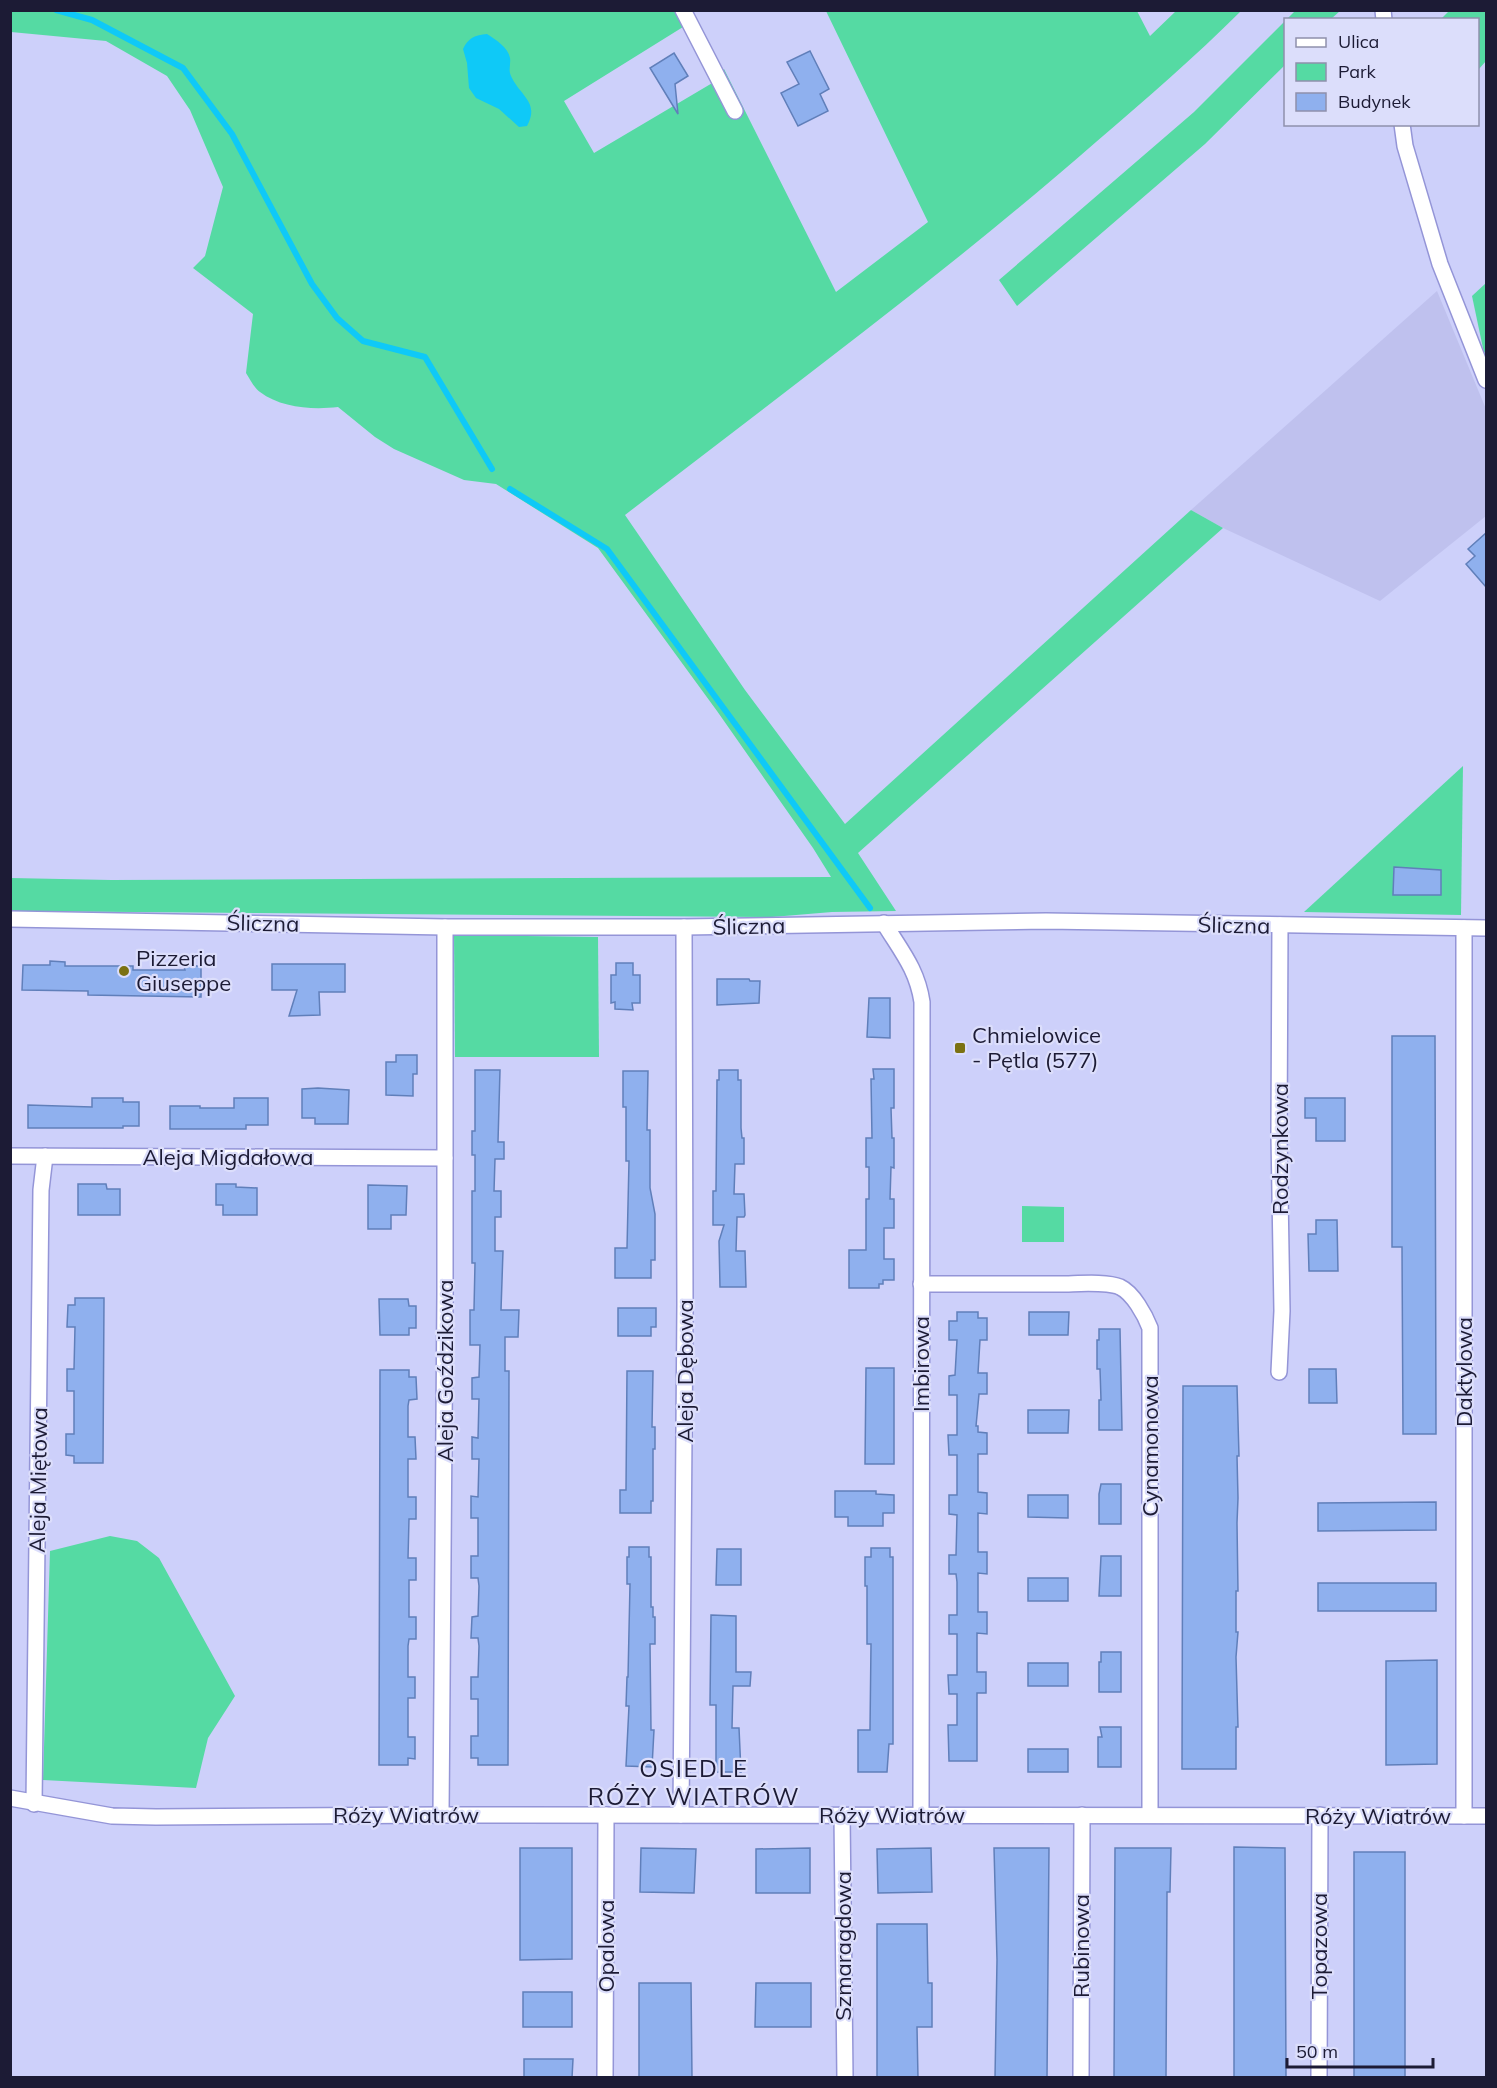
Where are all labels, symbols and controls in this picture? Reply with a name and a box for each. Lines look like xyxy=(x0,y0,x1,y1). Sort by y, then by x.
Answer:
legend xyxy=(1284,18,1479,126)
text: Ulica xyxy=(1338,30,1379,53)
text: Park xyxy=(1338,60,1377,83)
text: Budynek xyxy=(1338,90,1411,113)
street label: Śliczna xyxy=(226,908,300,938)
street label: Śliczna xyxy=(1197,910,1271,940)
street label: Śliczna xyxy=(712,911,786,941)
place label: Pizzeria Giuseppe xyxy=(136,944,231,997)
marker: Pizzeria Giuseppe xyxy=(117,964,131,978)
place label: Chmielowice - Pętla (577) xyxy=(972,1021,1101,1074)
marker: Chmielowice - Pętla (577) xyxy=(953,1041,967,1055)
street label: Rodzynkowa xyxy=(1266,1083,1294,1215)
street label: Aleja Migdałowa xyxy=(142,1143,314,1171)
street label: Aleja Goździkowa xyxy=(431,1280,459,1462)
street label: Aleja Dębowa xyxy=(671,1299,699,1443)
street label: Imbirowa xyxy=(907,1316,935,1412)
street label: Daktylowa xyxy=(1450,1317,1478,1427)
street label: Cynamonowa xyxy=(1136,1375,1164,1517)
street label: Aleja Miętowa xyxy=(23,1407,53,1553)
district label: OSIEDLE RÓŻY WIATRÓW xyxy=(588,1753,800,1811)
street label: Róży Wiatrów xyxy=(333,1801,479,1829)
street label: Róży Wiatrów xyxy=(819,1801,965,1829)
street label: Róży Wiatrów xyxy=(1305,1802,1451,1830)
street label: Szmaragdowa xyxy=(829,1871,857,2021)
street label: Topazowa xyxy=(1305,1893,1333,1999)
street label: Rubinowa xyxy=(1067,1894,1095,1998)
street label: Opalowa xyxy=(592,1899,620,1993)
scale bar xyxy=(1287,2031,1432,2069)
text: 50 m xyxy=(1296,2040,1338,2063)

